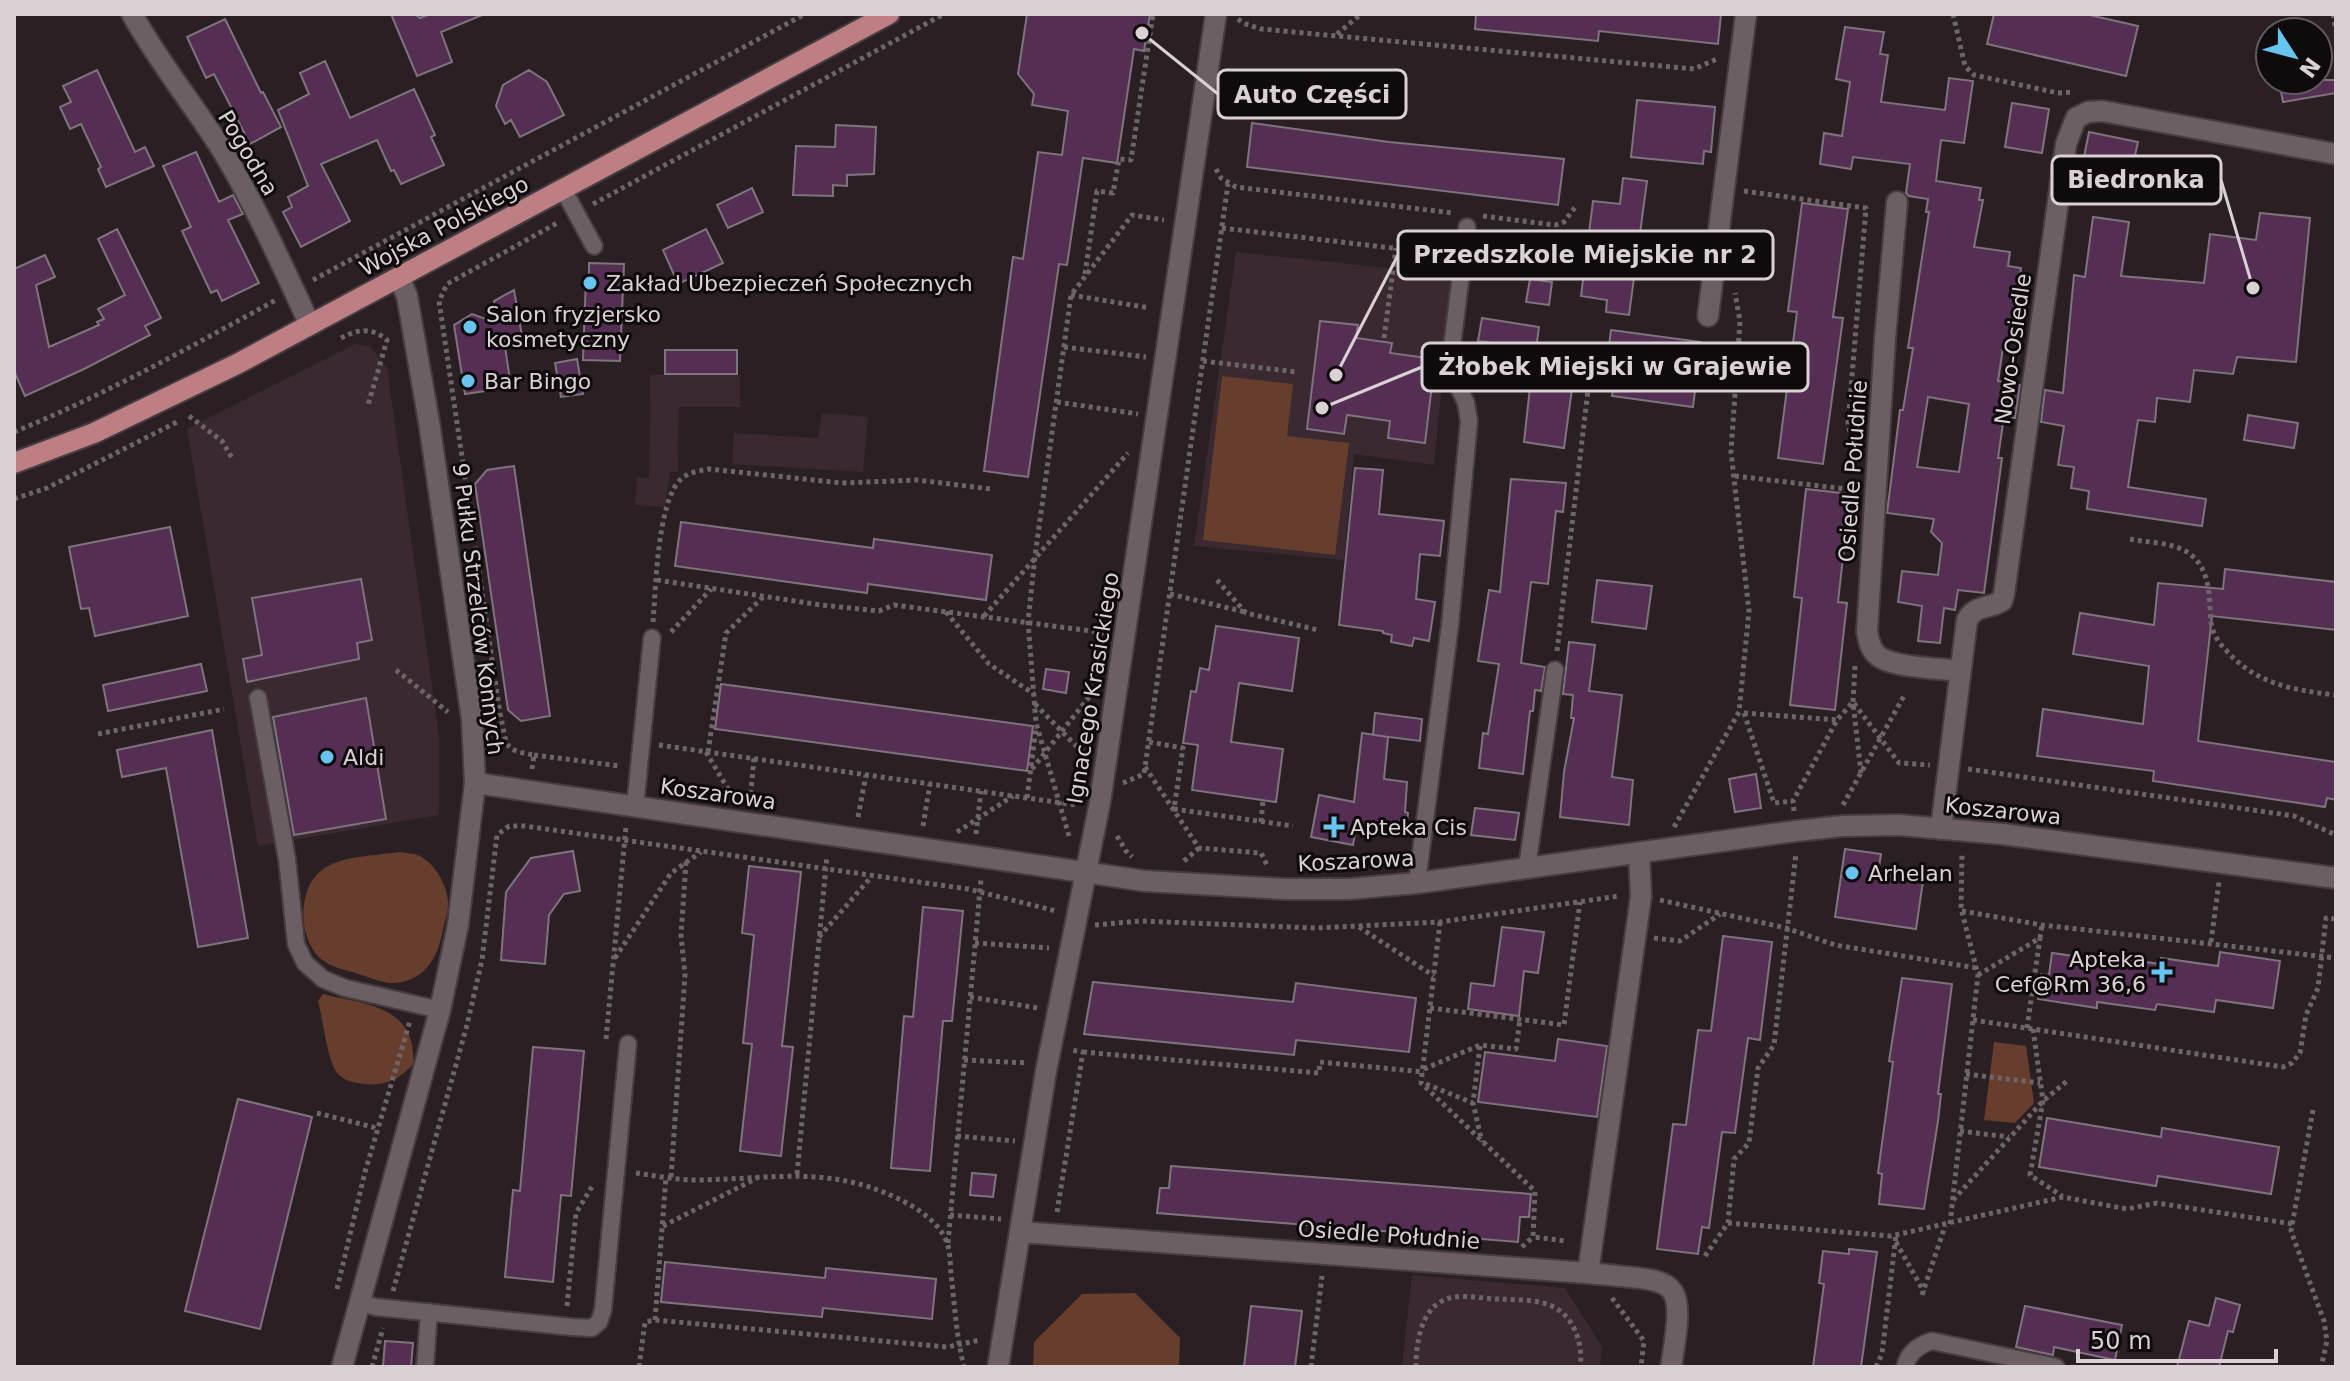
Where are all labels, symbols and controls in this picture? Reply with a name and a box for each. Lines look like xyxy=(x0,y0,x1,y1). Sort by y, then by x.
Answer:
north arrow xyxy=(2254,16,2334,96)
text: N xyxy=(2294,53,2325,82)
callout: Auto Części xyxy=(1218,70,1406,118)
text: Auto Części xyxy=(1234,81,1390,109)
street label: Pogodna xyxy=(213,106,283,200)
callout: Biedronka xyxy=(2052,156,2221,204)
text: Biedronka xyxy=(2067,166,2205,194)
street label: Wojska Polskiego xyxy=(355,171,533,281)
callout: Przedszkole Miejskie nr 2 xyxy=(1398,231,1773,279)
text: Przedszkole Miejskie nr 2 xyxy=(1413,241,1757,269)
place label: Zakład Ubezpieczeń Społecznych xyxy=(606,271,973,296)
street label: Nowo-Osiedle xyxy=(1990,272,2036,426)
marker: Zakład Ubezpieczeń Społecznych xyxy=(581,274,599,292)
place label: Salon fryzjersko kosmetyczny xyxy=(486,302,661,352)
marker: Salon fryzjersko kosmetyczny xyxy=(461,318,479,336)
callout: Żłobek Miejski w Grajewie xyxy=(1422,343,1808,391)
text: Żłobek Miejski w Grajewie xyxy=(1438,352,1792,381)
place label: Bar Bingo xyxy=(484,369,591,394)
marker: Bar Bingo xyxy=(459,372,477,390)
street label: Osiedle Południe xyxy=(1834,379,1872,563)
street label: 9 Pułku Strzelców Konnych xyxy=(448,461,508,757)
street label: Ignacego Krasickiego xyxy=(1062,570,1124,806)
place label: Aldi xyxy=(343,745,384,770)
marker: Aldi xyxy=(318,748,336,766)
street label: Koszarowa xyxy=(658,773,778,815)
street label: Koszarowa xyxy=(1944,792,2062,830)
place label: Apteka Cis xyxy=(1350,815,1467,840)
marker: Apteka Cis xyxy=(1325,818,1343,836)
street label: Koszarowa xyxy=(1297,845,1415,877)
place label: Arhelan xyxy=(1868,861,1953,886)
marker: Arhelan xyxy=(1843,864,1861,882)
place label: Apteka Cef@Rm 36,6 xyxy=(1995,947,2146,997)
marker: Apteka Cef@Rm 36,6 xyxy=(2153,963,2171,981)
street label: Osiedle Południe xyxy=(1297,1216,1481,1254)
scale bar xyxy=(2078,1313,2276,1363)
text: 50 m xyxy=(2090,1327,2152,1355)

